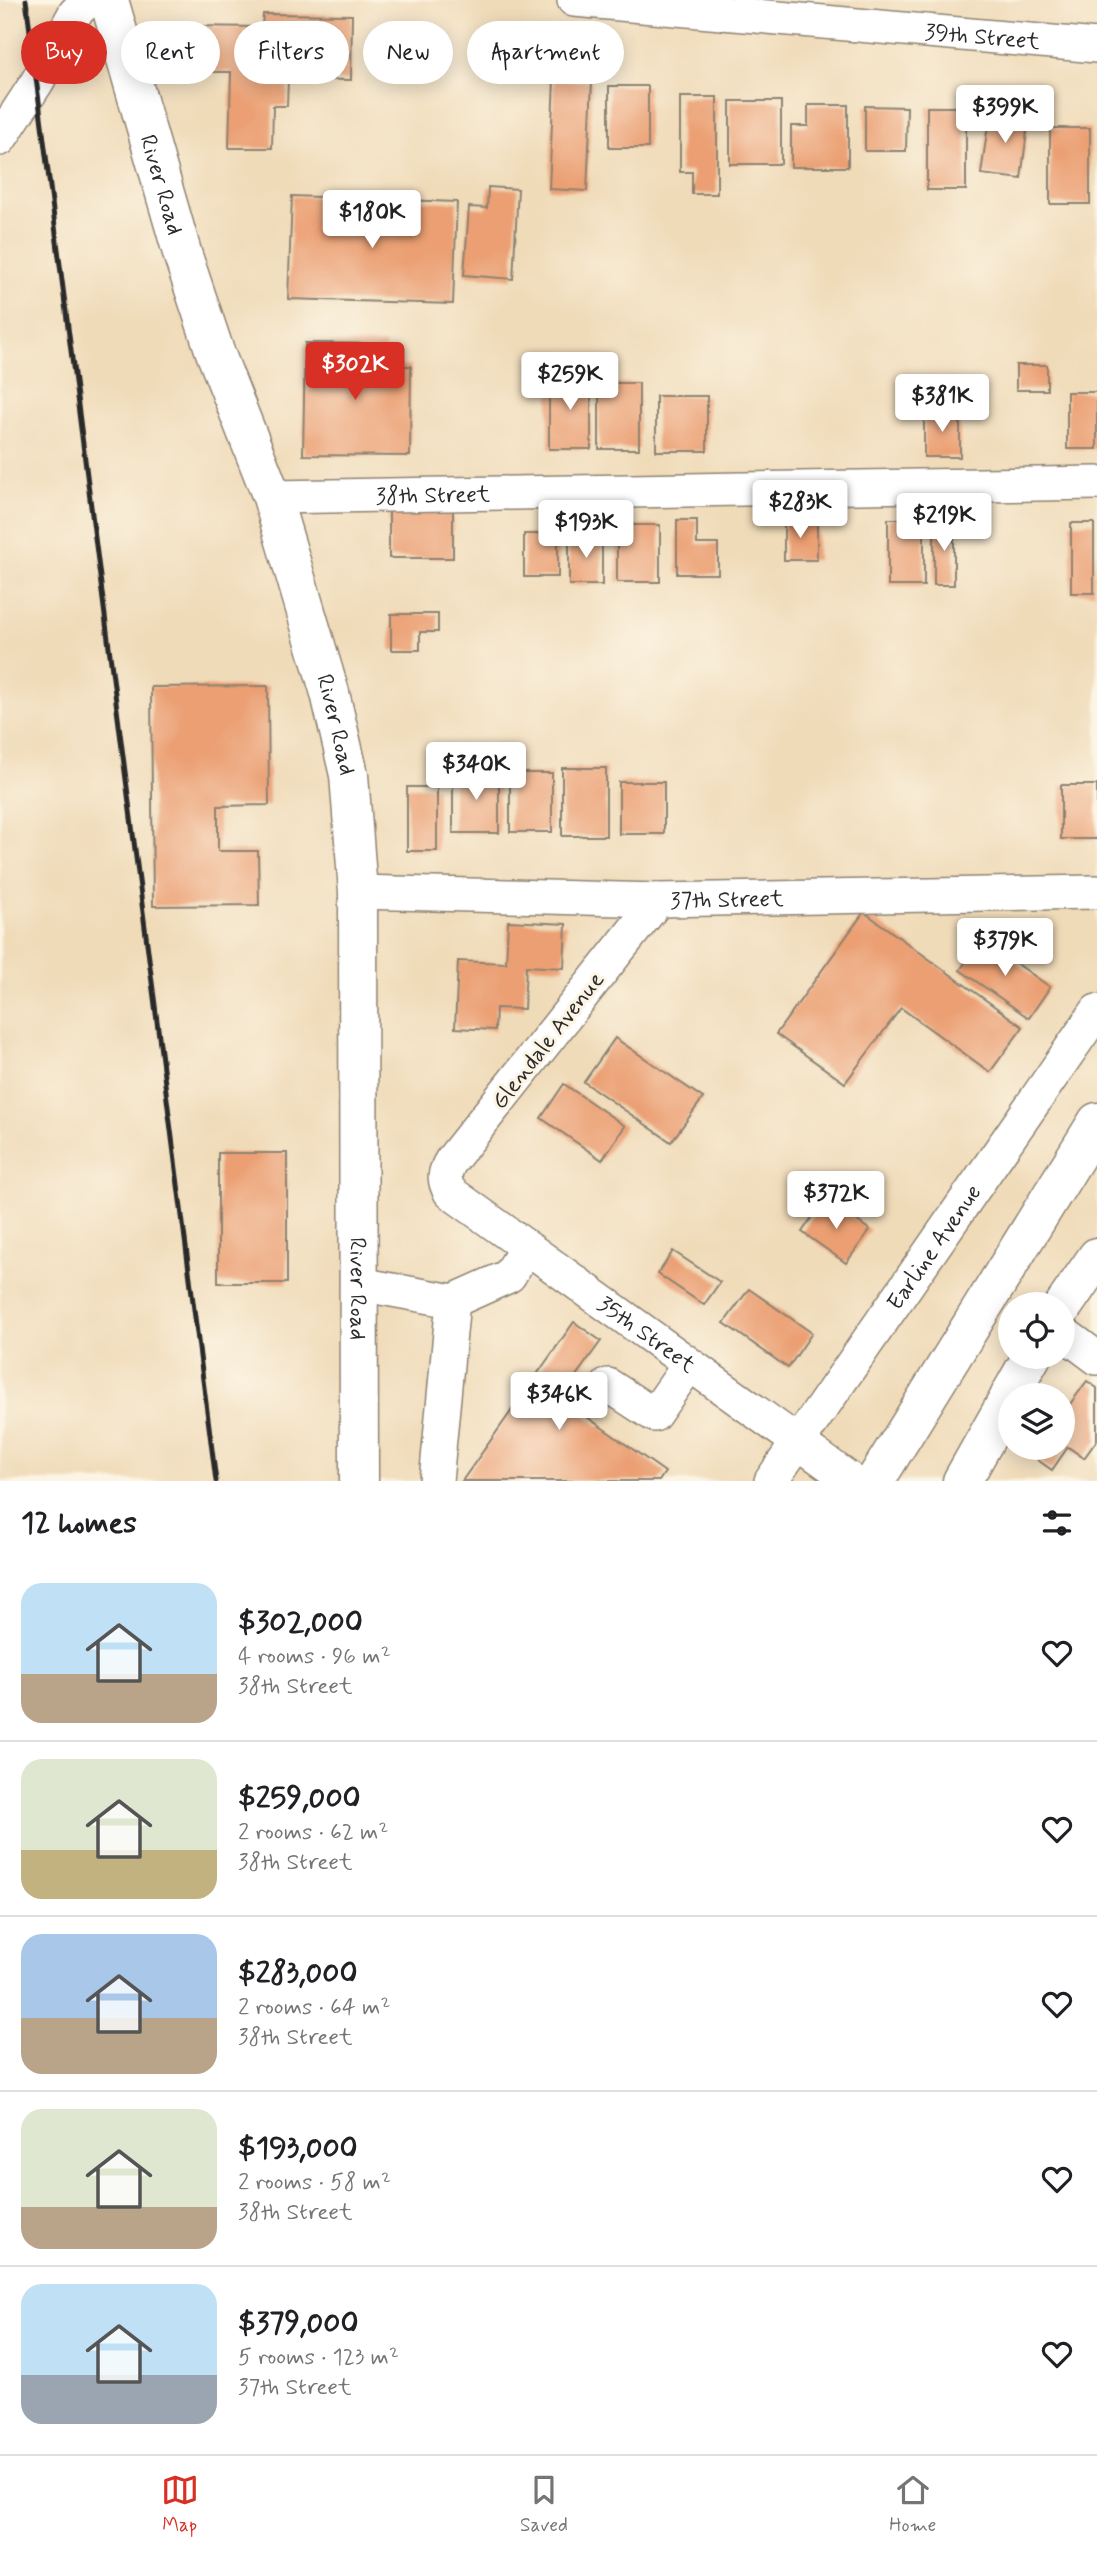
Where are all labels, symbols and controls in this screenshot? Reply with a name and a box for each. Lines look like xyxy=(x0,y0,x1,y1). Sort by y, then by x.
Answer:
street label: 39th Street xyxy=(923,18,1042,58)
chip: Buy xyxy=(21,21,107,84)
chip: Rent xyxy=(121,21,220,84)
chip: Filters xyxy=(234,21,349,84)
chip: New xyxy=(363,21,453,84)
chip: Apartment xyxy=(467,21,624,84)
pin: $399K xyxy=(956,86,1054,145)
text: $399K xyxy=(972,93,1038,123)
street label: River Road xyxy=(132,131,189,239)
pin: $180K xyxy=(323,190,421,250)
text: $180K xyxy=(339,198,405,228)
pin: $302K xyxy=(306,342,404,402)
text: $302K xyxy=(321,350,389,380)
pin: $259K xyxy=(521,352,619,412)
text: $259K xyxy=(537,360,603,390)
pin: $381K xyxy=(893,374,991,434)
text: $381K xyxy=(911,382,973,412)
street label: 38th Street xyxy=(376,480,491,512)
pin: $283K xyxy=(751,480,849,540)
text: $283K xyxy=(768,488,832,518)
pin: $219K xyxy=(895,494,993,553)
pin: $193K xyxy=(537,500,635,560)
text: $219K xyxy=(912,501,976,531)
text: $193K xyxy=(554,508,618,538)
street label: River Road xyxy=(308,671,362,778)
pin: $340K xyxy=(427,742,525,802)
text: $340K xyxy=(442,750,510,780)
street label: 37th Street xyxy=(670,885,784,917)
pin: $379K xyxy=(956,918,1054,978)
text: $379K xyxy=(973,926,1037,956)
street label: Glendale Avenue xyxy=(485,966,612,1116)
pin: $372K xyxy=(787,1172,885,1231)
text: $372K xyxy=(803,1179,869,1209)
street label: Earline Avenue xyxy=(881,1179,989,1317)
street label: River Road xyxy=(342,1237,372,1340)
street label: 35th Street xyxy=(591,1290,701,1381)
map controls xyxy=(998,1292,1075,1460)
button: locate xyxy=(998,1292,1075,1369)
pin: $346K xyxy=(510,1372,608,1432)
text: $346K xyxy=(527,1380,591,1410)
button: layers xyxy=(998,1383,1075,1460)
text: 12 homes xyxy=(21,1504,137,1543)
icon: filters xyxy=(1038,1504,1076,1542)
text: $302,000 xyxy=(238,1603,363,1642)
icon: home xyxy=(77,1611,161,1695)
icon: heart xyxy=(1038,1634,1076,1672)
text: 4 rooms · 96 m² xyxy=(238,1642,391,1672)
text: 38th Street xyxy=(238,1672,352,1702)
text: $259,000 xyxy=(238,1779,361,1818)
icon: home xyxy=(77,1787,161,1871)
icon: heart xyxy=(1038,1810,1076,1848)
text: 2 rooms · 62 m² xyxy=(238,1818,389,1848)
text: 38th Street xyxy=(238,1848,352,1878)
text: $283,000 xyxy=(238,1954,358,1993)
icon: home xyxy=(77,1962,161,2046)
icon: heart xyxy=(1038,1985,1076,2023)
text: 2 rooms · 64 m² xyxy=(238,1993,390,2023)
text: 38th Street xyxy=(238,2023,352,2053)
text: $193,000 xyxy=(238,2129,358,2168)
icon: home xyxy=(77,2137,161,2221)
icon: heart xyxy=(1038,2160,1076,2198)
text: 2 rooms · 58 m² xyxy=(238,2168,391,2198)
text: 38th Street xyxy=(238,2198,352,2228)
text: $379,000 xyxy=(238,2304,359,2343)
icon: home xyxy=(77,2312,161,2396)
icon: heart xyxy=(1038,2335,1076,2373)
text: 5 rooms · 123 m² xyxy=(238,2343,399,2373)
text: 37th Street xyxy=(238,2373,351,2403)
tab: Map xyxy=(161,2471,199,2538)
tab: Saved xyxy=(520,2471,568,2538)
tab: Home xyxy=(889,2471,936,2538)

